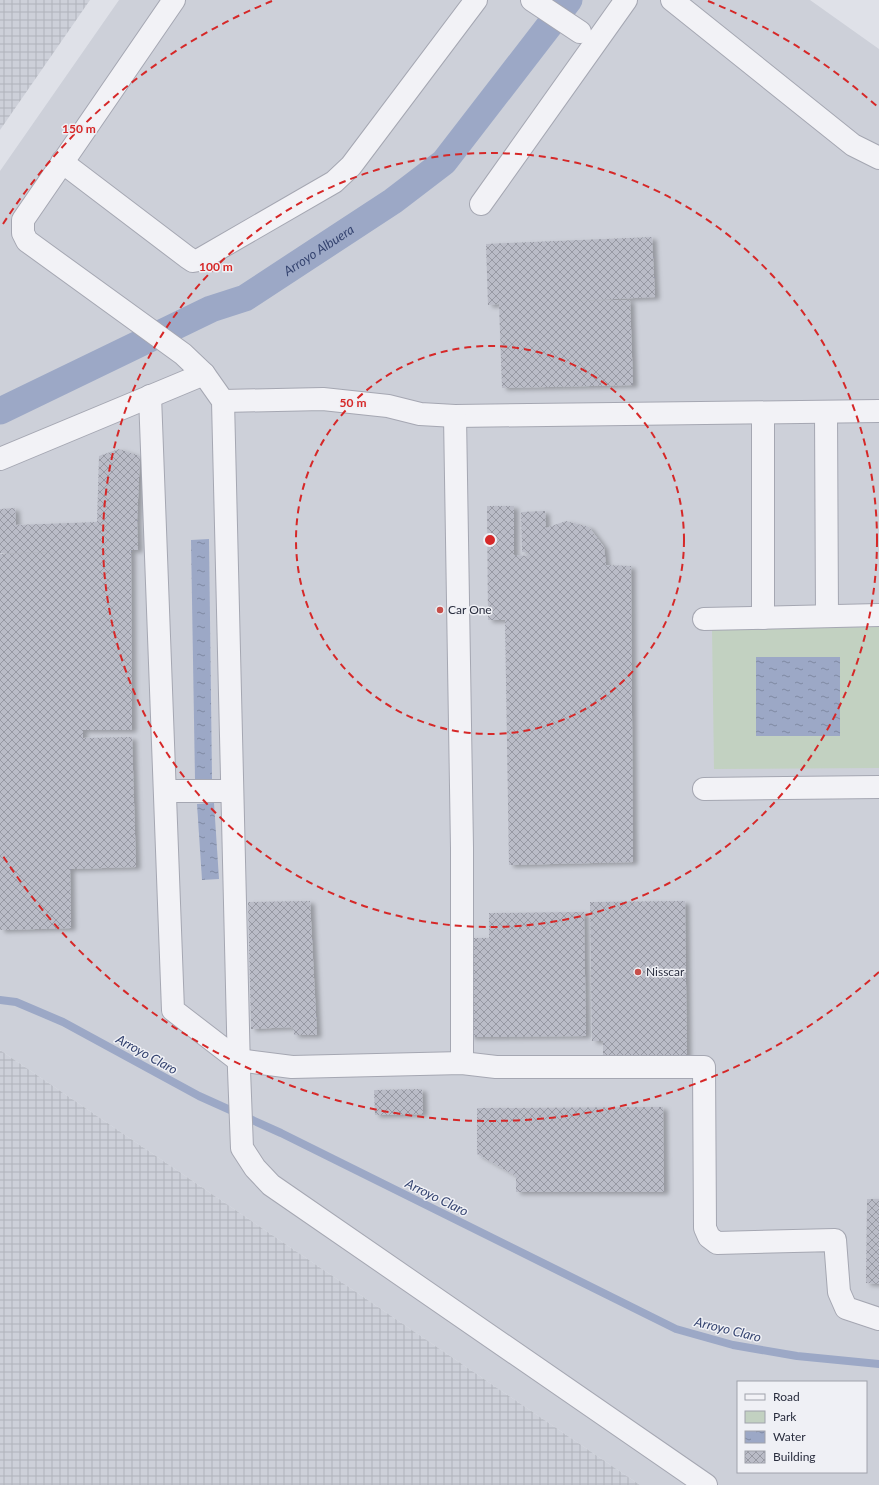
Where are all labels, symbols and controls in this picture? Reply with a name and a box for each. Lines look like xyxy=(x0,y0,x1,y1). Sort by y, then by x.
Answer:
text: 150 m xyxy=(62,121,96,136)
water label: Arroyo Albuera xyxy=(279,221,357,279)
text: 100 m xyxy=(199,259,233,274)
text: 50 m xyxy=(340,395,366,410)
centre of rings xyxy=(483,533,497,547)
place label: Car One xyxy=(448,602,492,617)
marker: Car One xyxy=(435,605,445,615)
place label: Nisscar xyxy=(646,964,685,979)
marker: Nisscar xyxy=(633,967,643,977)
water label: Arroyo Claro xyxy=(113,1030,181,1078)
water label: Arroyo Claro xyxy=(402,1174,471,1219)
water label: Arroyo Claro xyxy=(692,1313,763,1345)
legend xyxy=(737,1381,867,1473)
text: Road xyxy=(773,1389,800,1404)
text: Park xyxy=(773,1409,797,1424)
text: Water xyxy=(773,1429,806,1444)
text: Building xyxy=(773,1449,816,1464)

